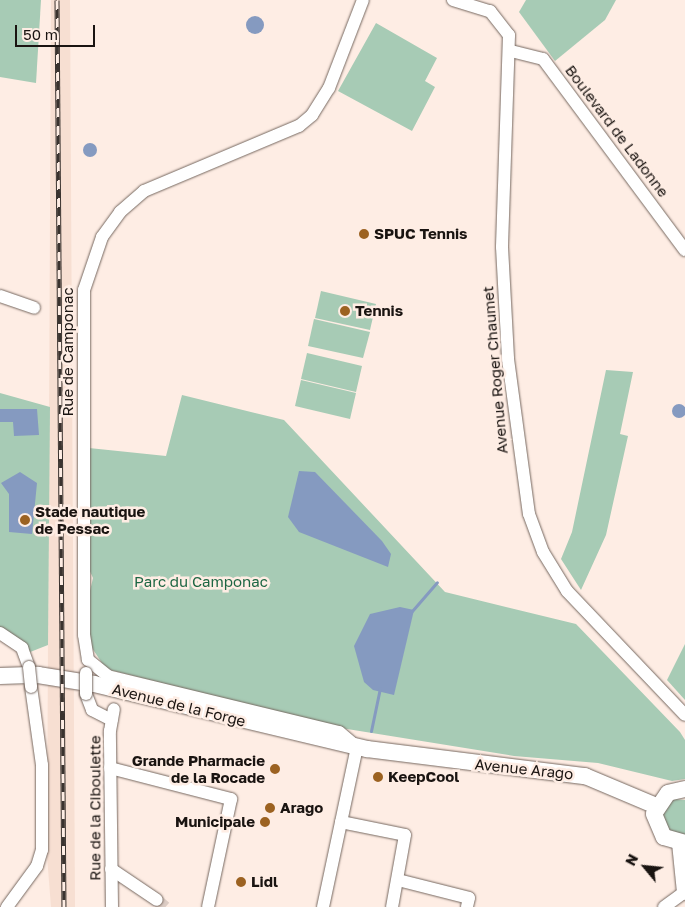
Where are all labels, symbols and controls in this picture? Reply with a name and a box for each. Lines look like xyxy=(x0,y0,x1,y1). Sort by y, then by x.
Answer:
scale bar xyxy=(18,15,98,47)
text: 50 m xyxy=(23,25,58,43)
street label: Boulevard de Ladonne xyxy=(562,61,672,201)
place label: SPUC Tennis xyxy=(374,225,468,243)
marker: SPUC Tennis xyxy=(358,228,370,240)
street label: Avenue Roger Chaumet xyxy=(479,285,511,455)
street label: Rue de Camponac xyxy=(59,287,77,417)
place label: Tennis xyxy=(355,302,403,320)
marker: Tennis xyxy=(339,305,351,317)
place label: Stade nautique de Pessac xyxy=(35,502,145,537)
marker: Stade nautique de Pessac xyxy=(19,514,31,526)
park label: Parc du Camponac xyxy=(134,573,268,591)
street label: Avenue de la Forge xyxy=(110,680,248,730)
street label: Rue de la Ciboulette xyxy=(86,735,104,881)
place label: Grande Pharmacie de la Rocade xyxy=(132,751,265,786)
street label: Avenue Arago xyxy=(474,755,574,783)
marker: Grande Pharmacie de la Rocade xyxy=(269,763,281,775)
place label: KeepCool xyxy=(388,768,459,786)
marker: KeepCool xyxy=(372,771,384,783)
place label: Arago xyxy=(280,799,323,817)
marker: Arago xyxy=(264,802,276,814)
place label: Municipale xyxy=(175,813,255,831)
marker: Municipale xyxy=(259,816,271,828)
north arrow xyxy=(620,842,670,892)
text: N xyxy=(621,851,641,868)
place label: Lidl xyxy=(251,873,278,891)
marker: Lidl xyxy=(235,876,247,888)

